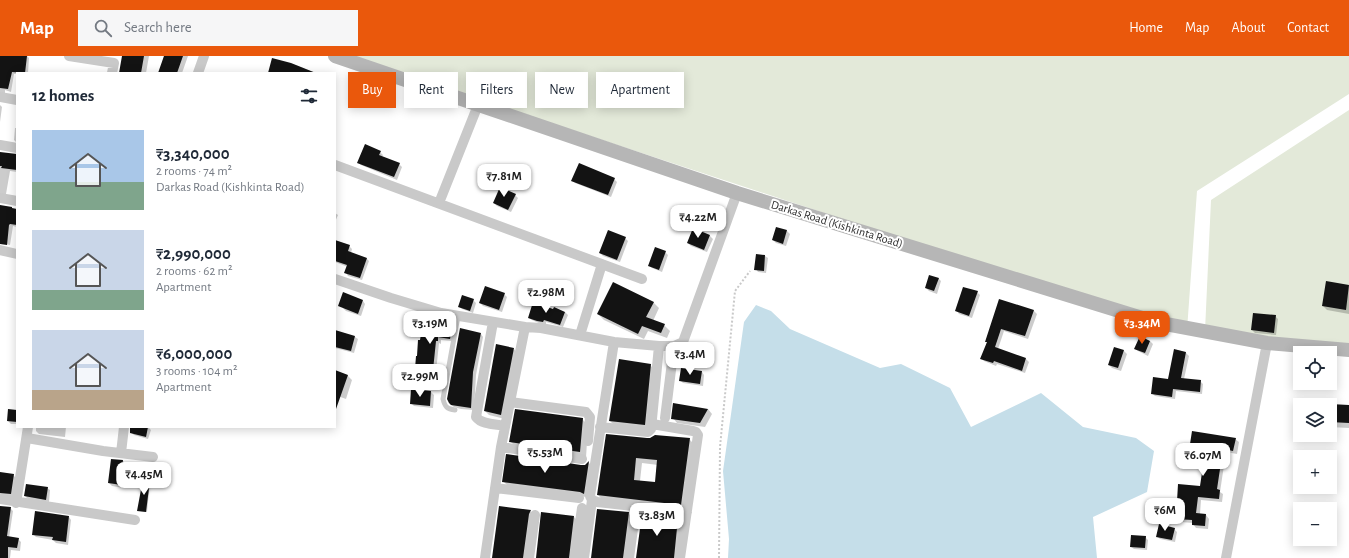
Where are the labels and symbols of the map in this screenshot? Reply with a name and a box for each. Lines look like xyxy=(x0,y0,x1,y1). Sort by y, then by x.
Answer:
pin: ₹7.81M xyxy=(471,164,537,198)
street label: Darkas Road (Kishkinta Road) xyxy=(770,198,904,250)
pin: ₹4.22M xyxy=(665,205,731,239)
pin: ₹2.98M xyxy=(513,280,579,314)
pin: ₹3.19M xyxy=(397,311,463,345)
pin: ₹3.34M xyxy=(1109,311,1175,345)
pin: ₹3.4M xyxy=(662,342,718,376)
pin: ₹2.99M xyxy=(387,364,453,398)
pin: ₹5.53M xyxy=(512,440,578,474)
pin: ₹6.07M xyxy=(1170,443,1236,477)
pin: ₹4.45M xyxy=(111,462,177,496)
pin: ₹6M xyxy=(1146,498,1184,532)
pin: ₹3.83M xyxy=(624,503,690,537)

